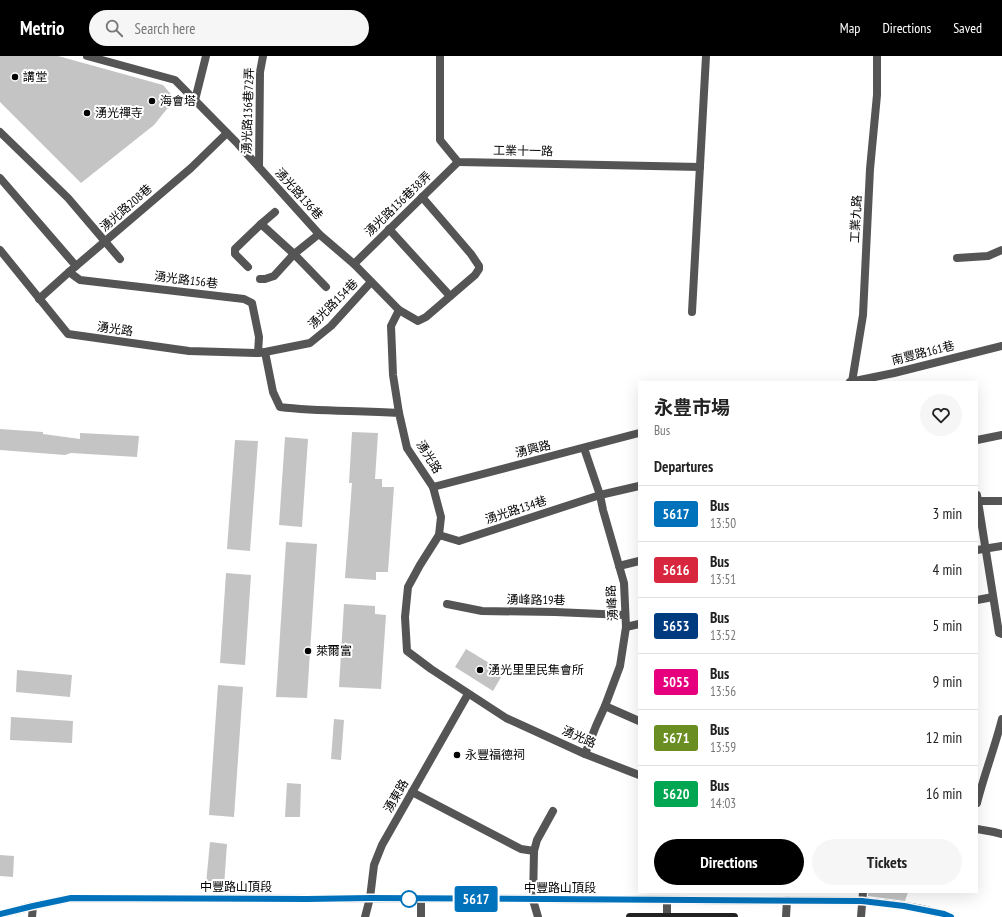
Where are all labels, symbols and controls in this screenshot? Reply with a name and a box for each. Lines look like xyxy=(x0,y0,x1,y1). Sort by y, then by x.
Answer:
search box xyxy=(89,10,369,46)
text: Metrio xyxy=(20,16,65,40)
icon: search xyxy=(103,17,125,39)
text: Search here xyxy=(135,19,196,38)
text: Map xyxy=(840,19,860,37)
text: Directions xyxy=(882,19,931,37)
text: Saved xyxy=(953,19,982,37)
street label: 湧光路136巷72弄 xyxy=(238,67,257,155)
place label: 講堂 xyxy=(23,69,47,84)
marker: 講堂 xyxy=(10,72,20,82)
place label: 海會塔 xyxy=(160,93,196,108)
marker: 海會塔 xyxy=(147,96,157,106)
place label: 湧光禪寺 xyxy=(95,105,143,120)
marker: 湧光禪寺 xyxy=(82,108,92,118)
street label: 工業十一路 xyxy=(493,142,553,159)
street label: 湧光路136巷 xyxy=(272,165,326,223)
street label: 湧光路136巷38弄 xyxy=(361,168,434,239)
street label: 湧光路208巷 xyxy=(97,181,155,234)
street label: 工業九路 xyxy=(847,195,864,243)
street label: 湧光路156巷 xyxy=(153,268,219,291)
street label: 湧光路154巷 xyxy=(305,276,361,332)
street label: 湧光路 xyxy=(96,319,134,338)
street label: 南豐路161巷 xyxy=(890,337,956,368)
button: heart xyxy=(920,394,962,436)
text: 永豊市場 xyxy=(654,395,730,419)
text: Bus xyxy=(654,422,670,439)
street label: 湧光路 xyxy=(414,437,445,476)
street label: 湧興路 xyxy=(514,437,552,460)
text: Departures xyxy=(654,457,713,476)
street label: 湧光路134巷 xyxy=(483,492,549,527)
text: Bus xyxy=(710,496,729,515)
text: 3 min xyxy=(932,504,962,523)
text: 5617 xyxy=(663,505,689,523)
text: 13:50 xyxy=(710,515,736,532)
text: Bus xyxy=(710,552,729,571)
text: 4 min xyxy=(932,560,962,579)
text: 5616 xyxy=(663,561,689,579)
text: 13:51 xyxy=(710,571,736,588)
street label: 湧峰路 xyxy=(603,585,620,622)
street label: 湧峰路19巷 xyxy=(506,591,566,608)
text: Bus xyxy=(710,608,729,627)
text: 5 min xyxy=(932,616,962,635)
text: 5653 xyxy=(663,617,689,635)
text: 13:52 xyxy=(710,627,736,644)
place label: 萊爾富 xyxy=(316,643,352,658)
marker: 萊爾富 xyxy=(303,646,313,656)
place label: 湧光里里民集會所 xyxy=(488,662,584,677)
text: Bus xyxy=(710,664,729,683)
marker: 湧光里里民集會所 xyxy=(475,665,485,675)
text: 9 min xyxy=(932,672,962,691)
text: 5055 xyxy=(663,673,689,691)
text: 13:56 xyxy=(710,683,736,700)
text: Bus xyxy=(710,720,729,739)
street label: 湧光路 xyxy=(560,722,599,751)
text: 12 min xyxy=(926,728,962,747)
text: 5671 xyxy=(663,729,689,747)
text: 13:59 xyxy=(710,739,736,756)
place label: 永豐福德祠 xyxy=(465,747,525,762)
marker: 永豐福德祠 xyxy=(452,750,462,760)
street label: 湧東路 xyxy=(380,776,411,815)
text: Bus xyxy=(710,776,729,795)
text: 16 min xyxy=(926,784,962,803)
text: 5620 xyxy=(663,785,689,803)
text: 14:03 xyxy=(710,795,736,812)
button: Directions xyxy=(654,839,804,885)
button: Tickets xyxy=(812,839,962,885)
street label: 中豐路山頂段 xyxy=(200,879,272,894)
street label: 中豐路山頂段 xyxy=(524,880,596,895)
line badge: 5617 xyxy=(448,886,504,912)
unlabelled marker xyxy=(400,890,418,908)
text: 5617 xyxy=(463,890,489,908)

